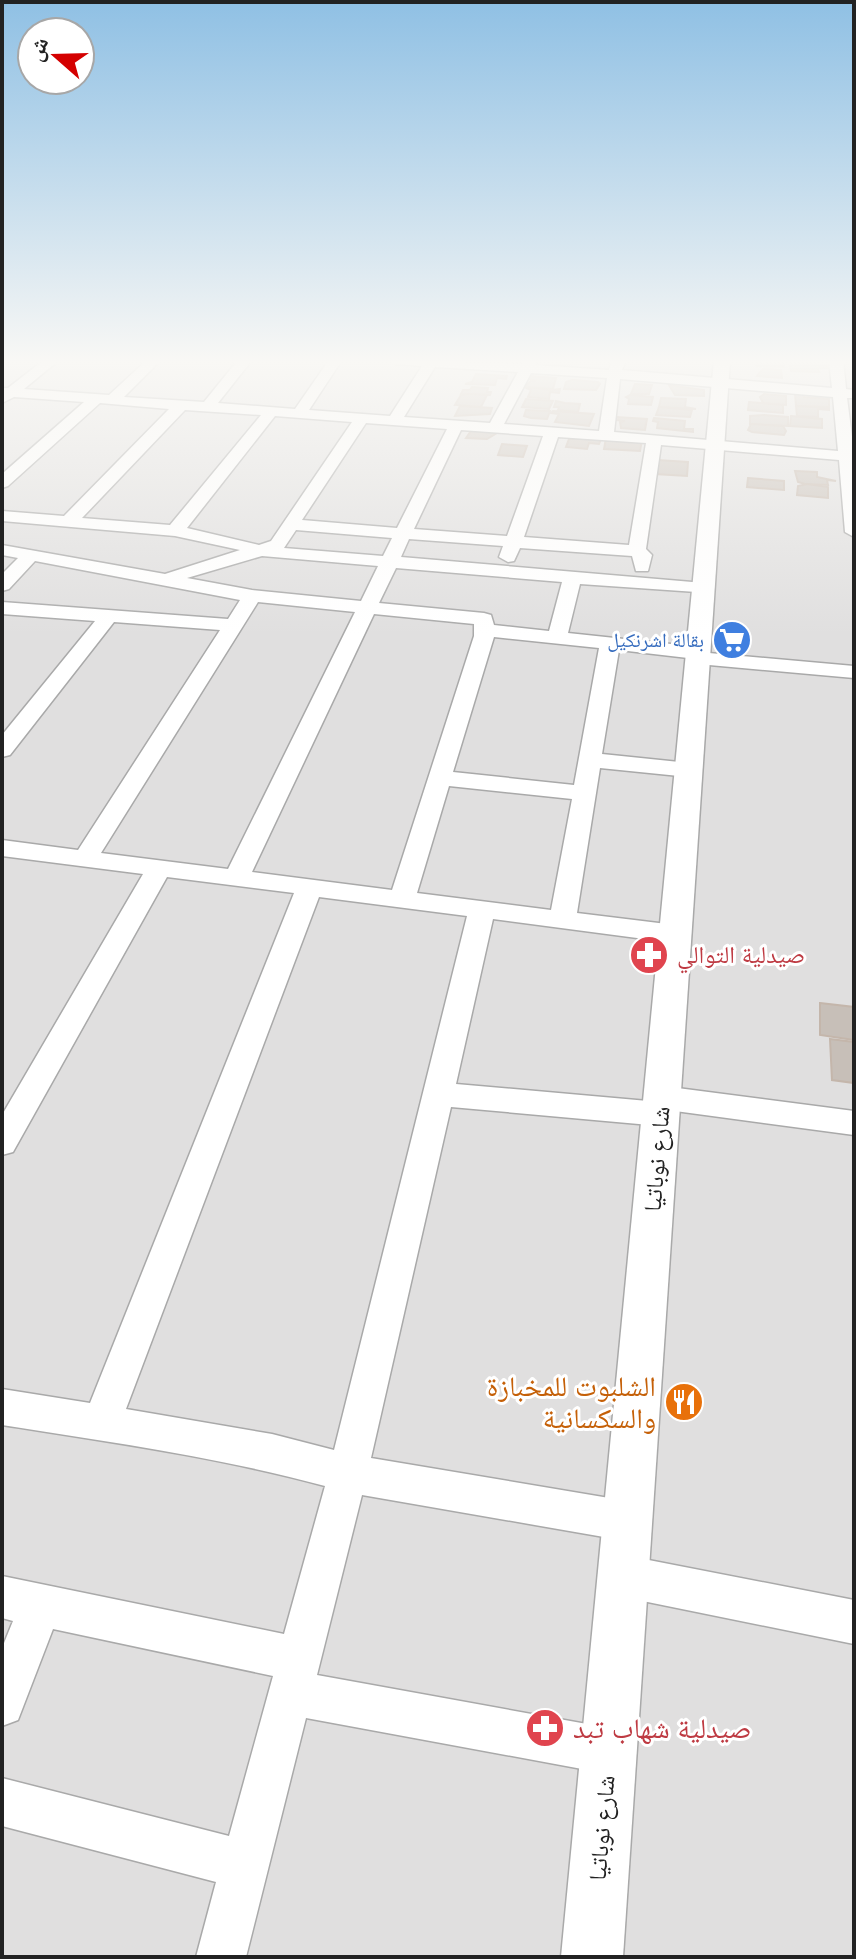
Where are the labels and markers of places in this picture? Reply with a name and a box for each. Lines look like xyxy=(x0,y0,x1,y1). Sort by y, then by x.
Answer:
supermarket icon: بقالة اشرنكيل xyxy=(711,619,753,661)
place label: بقالة اشرنكيل xyxy=(607,629,704,652)
pharmacy icon: صيدلية التوالي xyxy=(628,934,670,976)
place label: صيدلية التوالي xyxy=(677,941,805,974)
place label: الشلبوت للمخبازة والسكسانية xyxy=(487,1371,656,1434)
restaurant icon: الشلبوت للمخبازة والسكسانية xyxy=(663,1381,705,1423)
pharmacy icon: صيدلية شهاب تبد xyxy=(524,1707,566,1749)
place label: صيدلية شهاب تبد xyxy=(573,1713,751,1744)

